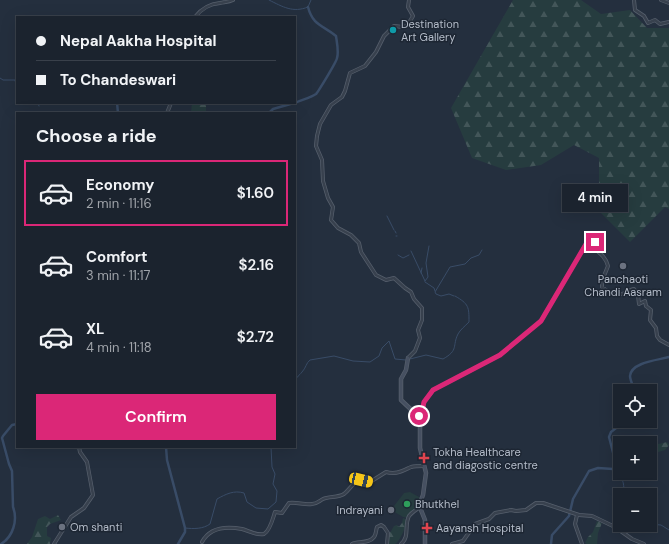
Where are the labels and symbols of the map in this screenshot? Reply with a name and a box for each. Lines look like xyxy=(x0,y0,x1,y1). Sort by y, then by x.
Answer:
place label: Destination Art Gallery xyxy=(401,17,459,44)
marker: Destination Art Gallery xyxy=(388,25,398,35)
callout: 4 min xyxy=(562,184,628,212)
route end xyxy=(586,233,604,251)
marker: Panchaoti Chandi Aasram xyxy=(618,261,628,271)
place label: Panchaoti Chandi Aasram xyxy=(584,272,662,299)
route start xyxy=(410,407,428,425)
place label: Tokha Healthcare and diagostic centre xyxy=(433,445,538,472)
marker: Tokha Healthcare and diagostic centre xyxy=(418,452,430,464)
car xyxy=(348,471,374,489)
place label: Bhutkhel xyxy=(415,497,459,511)
marker: Bhutkhel xyxy=(402,499,412,509)
place label: Indrayani xyxy=(337,503,383,517)
marker: Indrayani xyxy=(386,505,396,515)
place label: Om shanti xyxy=(70,520,122,534)
place label: Aayansh Hospital xyxy=(436,521,524,535)
marker: Om shanti xyxy=(57,522,67,532)
marker: Aayansh Hospital xyxy=(421,522,433,534)

